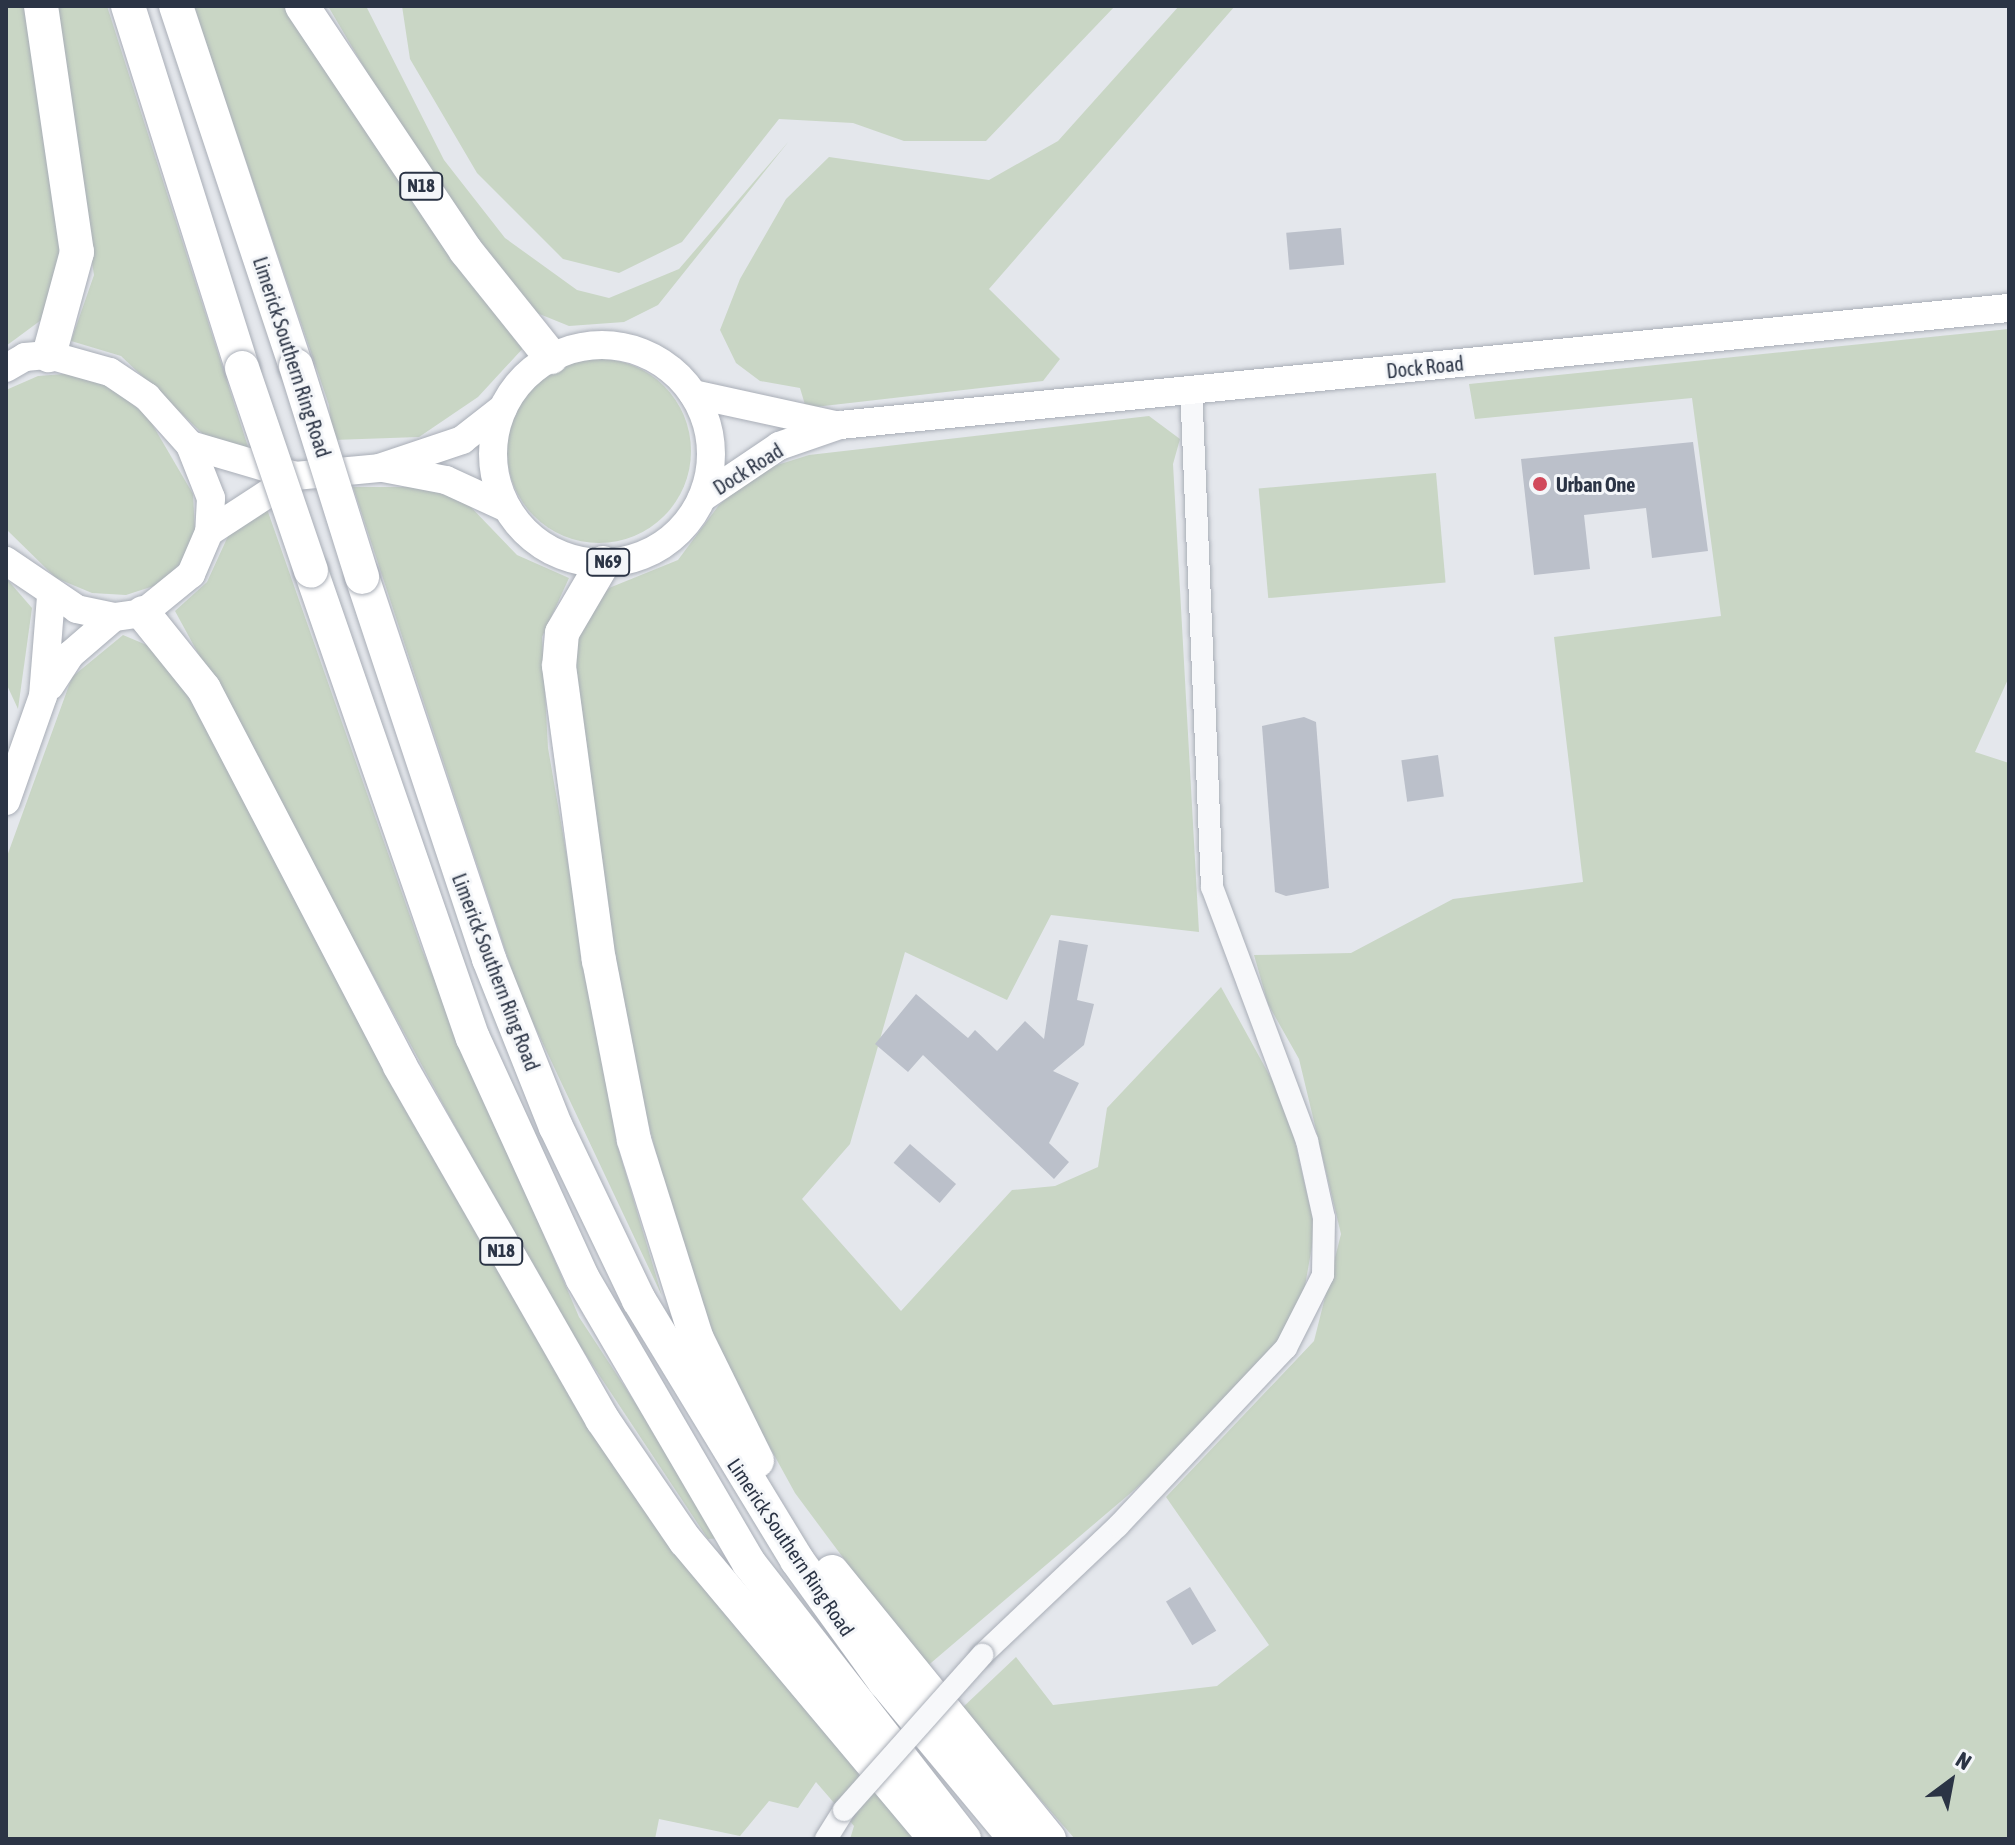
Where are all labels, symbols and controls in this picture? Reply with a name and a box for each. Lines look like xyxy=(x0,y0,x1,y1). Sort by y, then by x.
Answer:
road number: N18 xyxy=(399,172,443,200)
street label: Limerick Southern Ring Road xyxy=(248,254,336,460)
street label: Dock Road xyxy=(1385,351,1465,383)
street label: Dock Road xyxy=(709,438,787,500)
place label: Urban One xyxy=(1556,472,1635,496)
marker: Urban One xyxy=(1531,475,1549,493)
road number: N69 xyxy=(586,548,630,576)
street label: Limerick Southern Ring Road xyxy=(447,870,545,1074)
road number: N18 xyxy=(479,1237,523,1265)
street label: Limerick Southern Ring Road xyxy=(722,1453,860,1641)
north arrow xyxy=(1911,1741,1991,1821)
text: N xyxy=(1951,1746,1976,1775)

